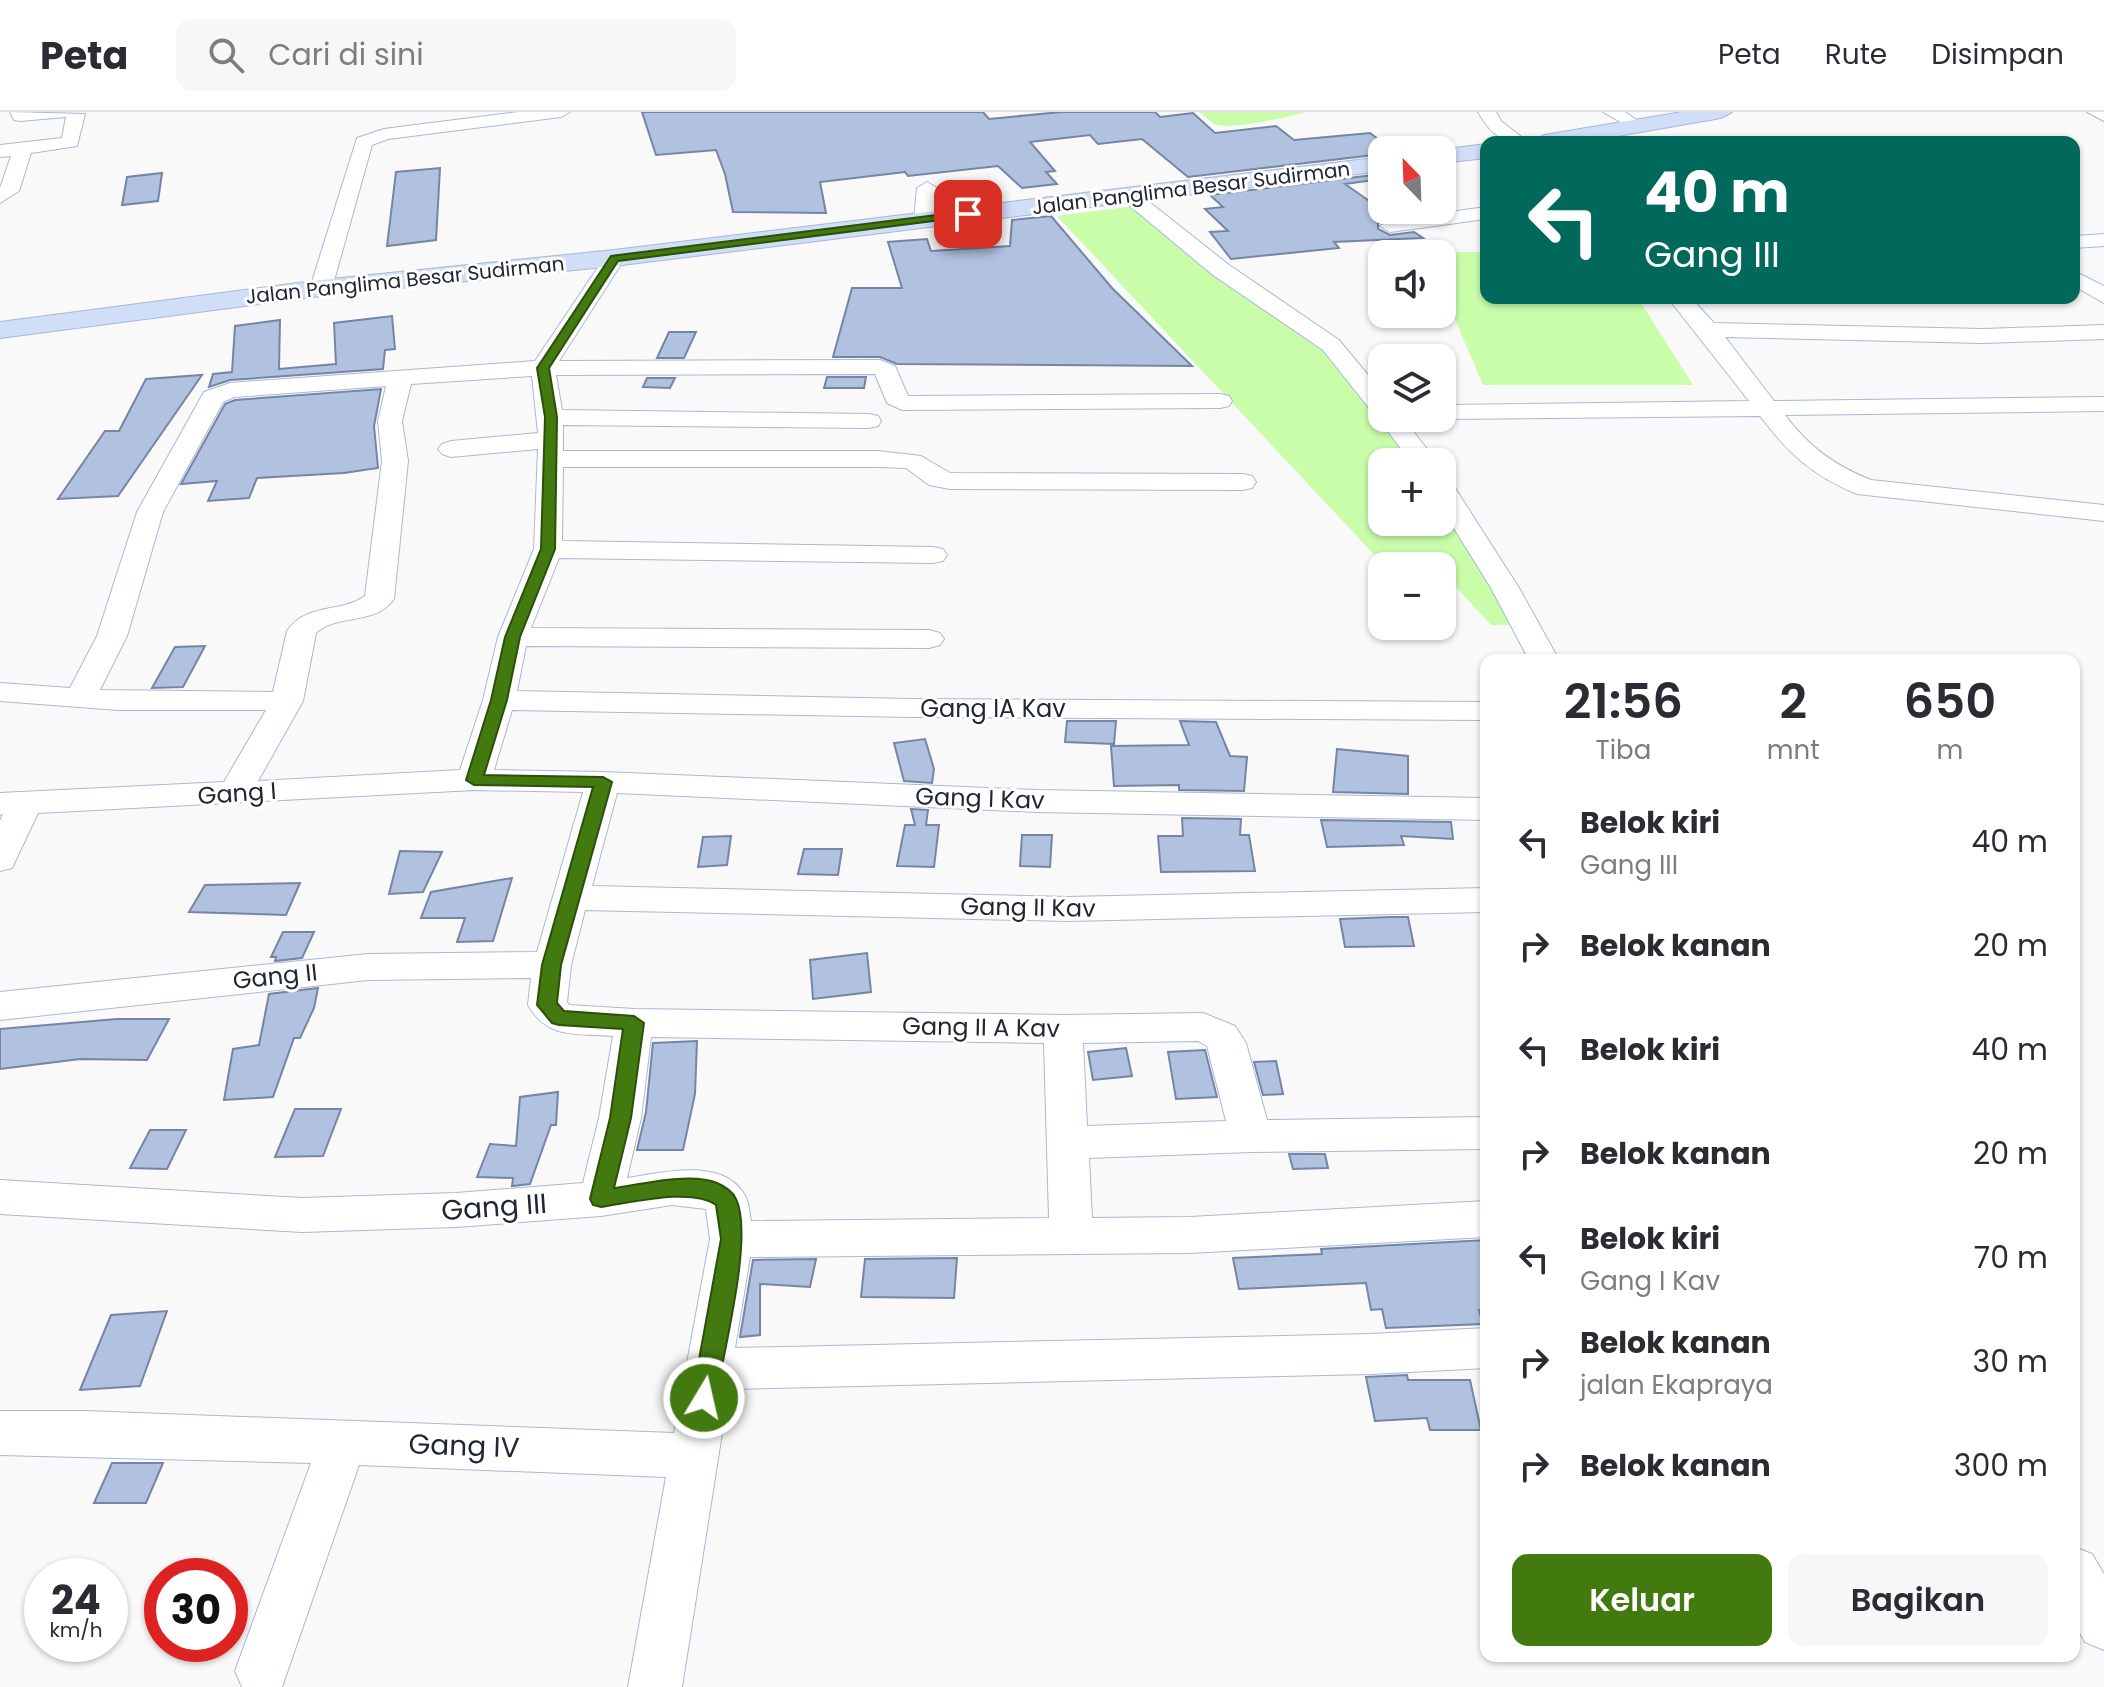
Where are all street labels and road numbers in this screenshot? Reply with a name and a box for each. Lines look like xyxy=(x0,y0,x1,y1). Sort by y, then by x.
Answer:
street label: Jalan Panglima Besar Sudirman xyxy=(1030,155,1352,221)
street label: Jalan Panglima Besar Sudirman xyxy=(244,249,566,311)
street label: Gang IA Kav xyxy=(920,692,1066,725)
street label: Gang I xyxy=(197,774,277,812)
street label: Gang I Kav xyxy=(915,779,1046,817)
street label: Gang II Kav xyxy=(960,889,1096,925)
street label: Gang II xyxy=(231,955,319,997)
street label: Gang II A Kav xyxy=(902,1009,1061,1045)
street label: Gang III xyxy=(440,1184,548,1230)
street label: Gang IV xyxy=(408,1425,520,1467)

